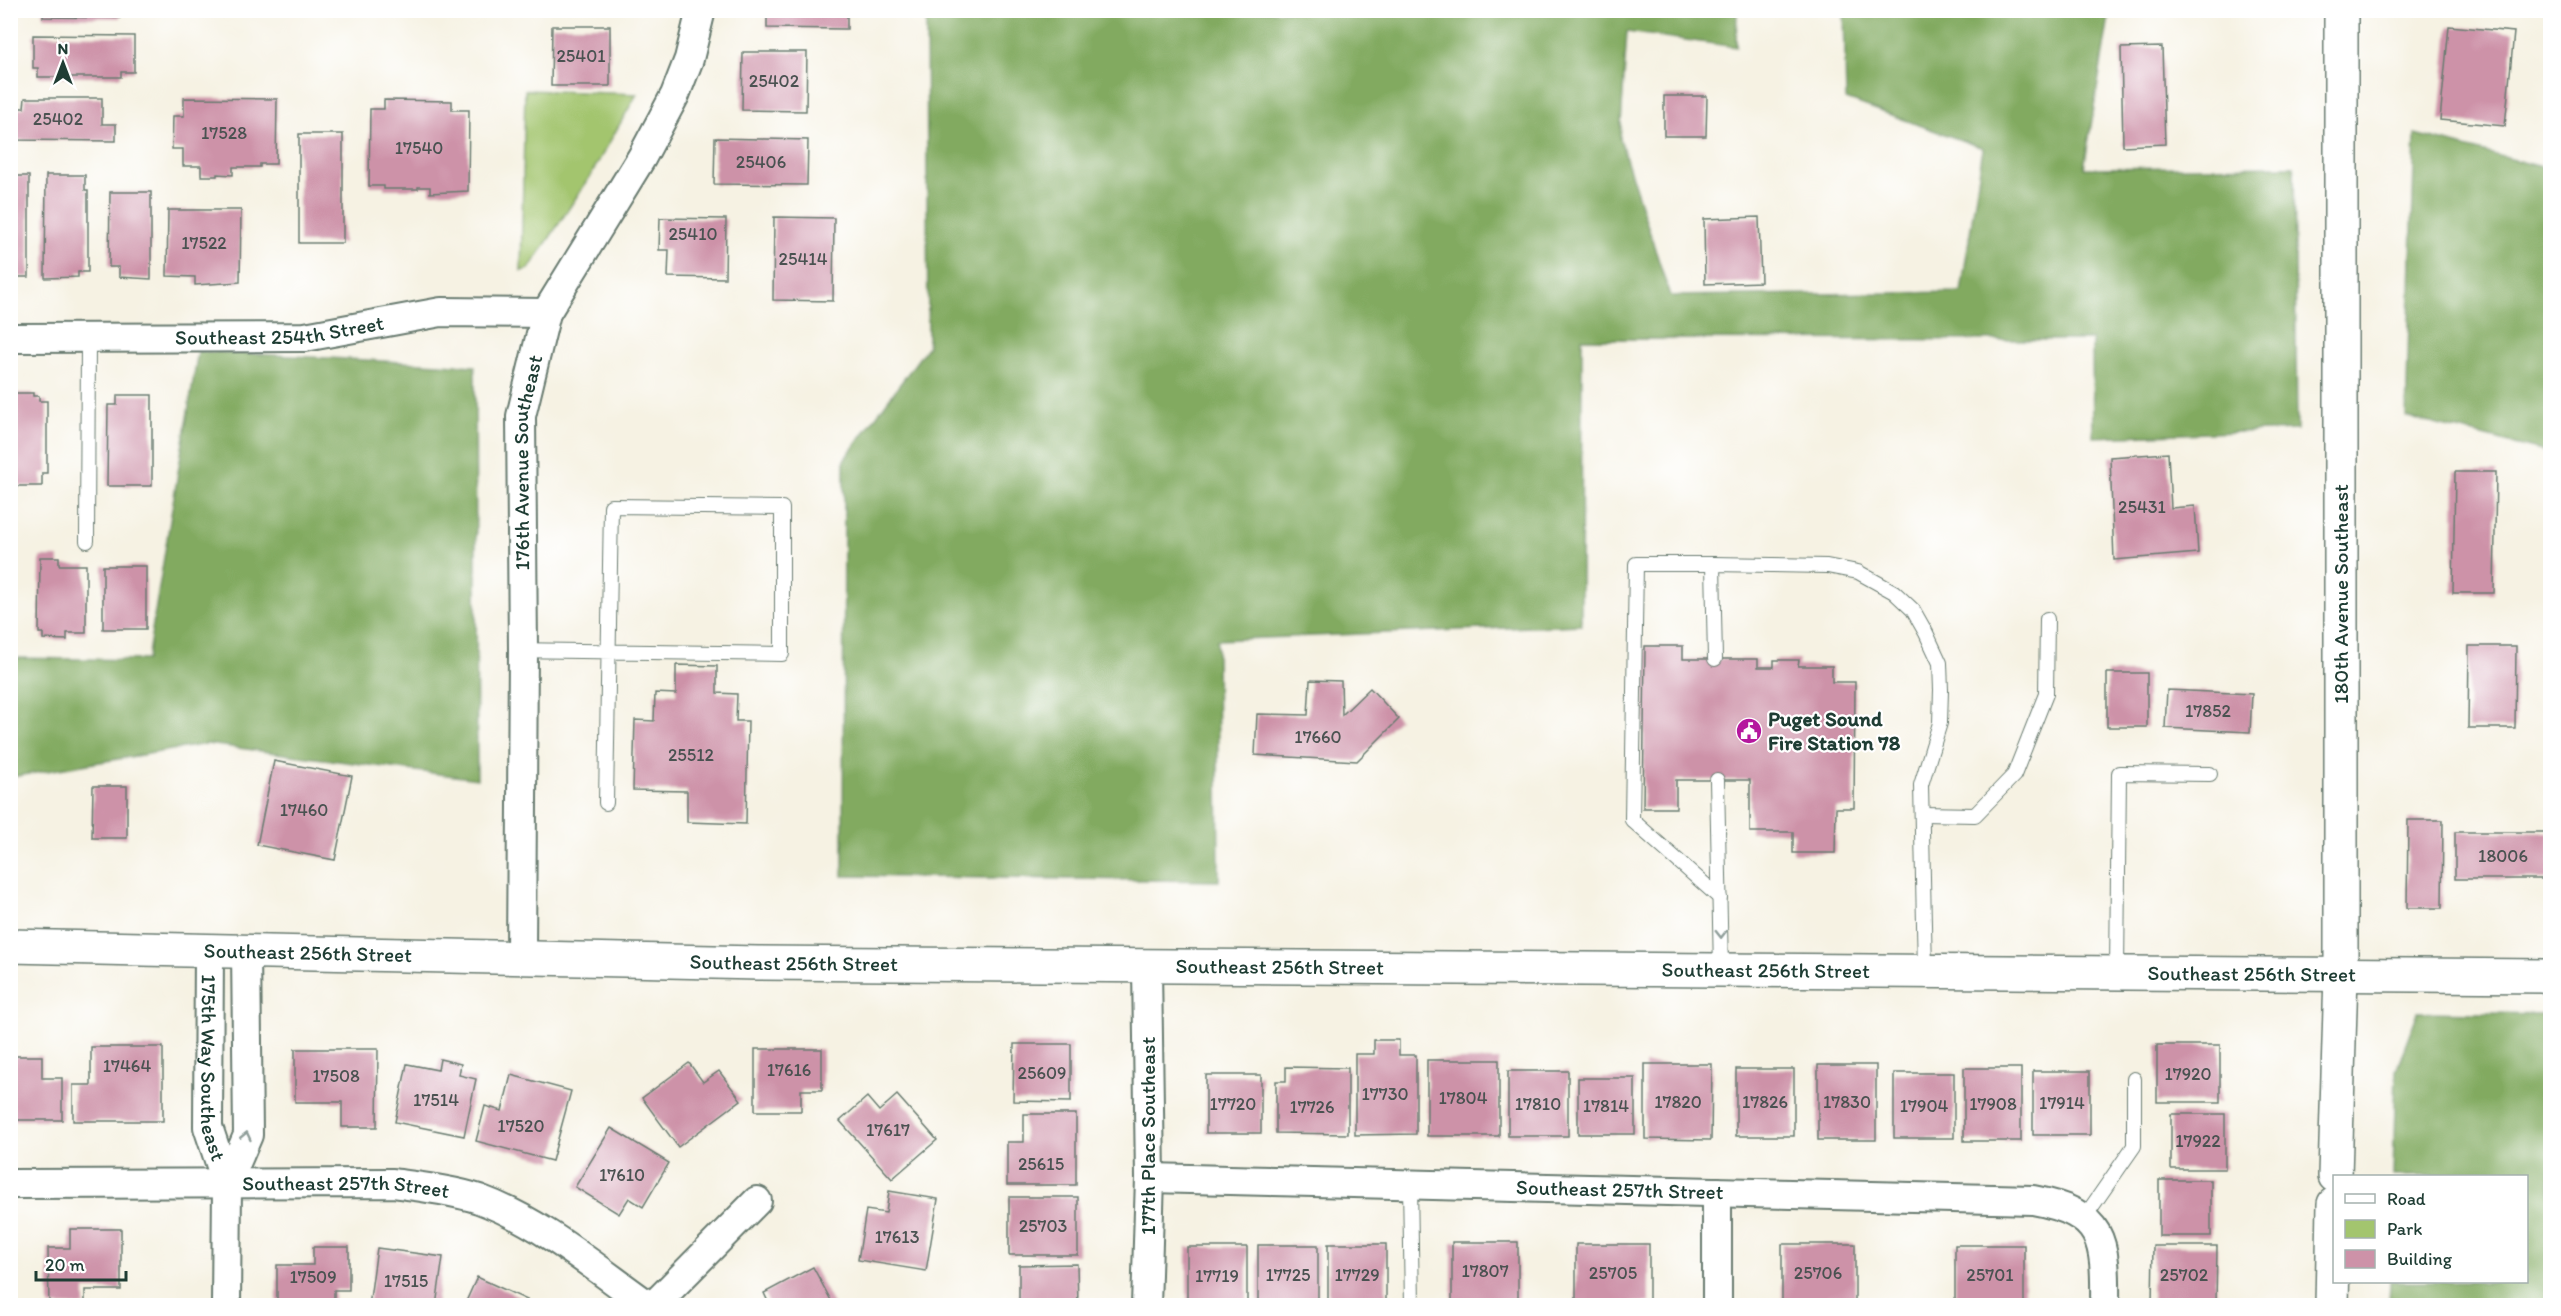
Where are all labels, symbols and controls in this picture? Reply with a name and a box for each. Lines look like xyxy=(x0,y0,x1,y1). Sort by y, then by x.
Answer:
north arrow xyxy=(33,33,93,93)
text: N xyxy=(58,39,68,58)
house number: 25401 xyxy=(556,45,606,67)
house number: 25402 xyxy=(749,70,800,92)
house number: 25402 xyxy=(33,108,84,130)
house number: 17528 xyxy=(201,122,247,144)
house number: 17540 xyxy=(395,137,443,159)
house number: 25406 xyxy=(736,151,786,173)
house number: 25410 xyxy=(668,223,718,245)
house number: 17522 xyxy=(181,232,227,254)
house number: 25414 xyxy=(779,248,828,270)
street label: Southeast 254th Street xyxy=(175,310,386,349)
street label: 176th Avenue Southeast xyxy=(508,352,547,571)
street label: 180th Avenue Southeast xyxy=(2328,484,2353,704)
house number: 25431 xyxy=(2118,496,2166,518)
house number: 17852 xyxy=(2185,700,2232,722)
place label: Puget Sound Fire Station 78 xyxy=(1768,706,1901,755)
public building icon: Puget Sound Fire Station 78 xyxy=(1734,716,1764,746)
house number: 17660 xyxy=(1294,726,1342,748)
house number: 25512 xyxy=(668,744,715,766)
house number: 17460 xyxy=(280,799,328,821)
house number: 18006 xyxy=(2478,845,2528,867)
one-way arrow xyxy=(1715,930,1727,939)
street label: Southeast 256th Street xyxy=(203,937,412,967)
street label: Southeast 256th Street xyxy=(689,948,898,976)
street label: Southeast 256th Street xyxy=(1176,953,1384,980)
street label: Southeast 256th Street xyxy=(1662,957,1870,983)
street label: Southeast 256th Street xyxy=(2147,960,2356,987)
street label: 175th Way Southeast xyxy=(196,974,231,1164)
street label: 177th Place Southeast xyxy=(1135,1037,1160,1235)
house number: 17464 xyxy=(103,1055,151,1077)
house number: 17616 xyxy=(767,1059,811,1081)
house number: 25609 xyxy=(1018,1062,1066,1084)
house number: 17920 xyxy=(2164,1063,2212,1085)
house number: 17508 xyxy=(312,1065,360,1087)
house number: 17730 xyxy=(1361,1083,1409,1105)
house number: 17804 xyxy=(1438,1087,1488,1109)
house number: 17514 xyxy=(413,1089,459,1111)
house number: 17820 xyxy=(1654,1091,1702,1113)
house number: 17826 xyxy=(1742,1091,1788,1113)
house number: 17830 xyxy=(1823,1091,1871,1113)
house number: 17914 xyxy=(2039,1092,2085,1114)
house number: 17720 xyxy=(1210,1093,1256,1115)
house number: 17810 xyxy=(1515,1093,1561,1115)
house number: 17908 xyxy=(1969,1093,2017,1115)
house number: 17814 xyxy=(1583,1095,1629,1117)
house number: 17904 xyxy=(1900,1095,1948,1117)
house number: 17726 xyxy=(1289,1096,1335,1118)
house number: 17520 xyxy=(497,1115,545,1137)
house number: 17617 xyxy=(866,1119,910,1141)
house number: 17922 xyxy=(2175,1130,2221,1152)
one-way arrow xyxy=(239,1131,252,1141)
house number: 25615 xyxy=(1018,1153,1064,1175)
house number: 17610 xyxy=(599,1164,645,1186)
street label: Southeast 257th Street xyxy=(242,1170,452,1203)
street label: Southeast 257th Street xyxy=(1516,1174,1724,1204)
legend xyxy=(2333,1175,2528,1283)
text: Road xyxy=(2387,1188,2426,1210)
house number: 25703 xyxy=(1019,1215,1068,1237)
text: Park xyxy=(2387,1218,2422,1240)
house number: 17613 xyxy=(875,1226,920,1248)
scale bar xyxy=(36,1244,126,1282)
text: Building xyxy=(2387,1248,2453,1270)
text: 20 m xyxy=(45,1254,85,1276)
house number: 17807 xyxy=(1461,1260,1509,1282)
house number: 25705 xyxy=(1589,1262,1637,1284)
house number: 25706 xyxy=(1794,1262,1842,1284)
house number: 17725 xyxy=(1265,1264,1311,1286)
house number: 17729 xyxy=(1334,1264,1380,1286)
house number: 25701 xyxy=(1966,1264,2014,1286)
house number: 25702 xyxy=(2160,1264,2209,1286)
house number: 17719 xyxy=(1195,1265,1239,1287)
house number: 17509 xyxy=(289,1266,337,1288)
house number: 17515 xyxy=(384,1270,428,1292)

